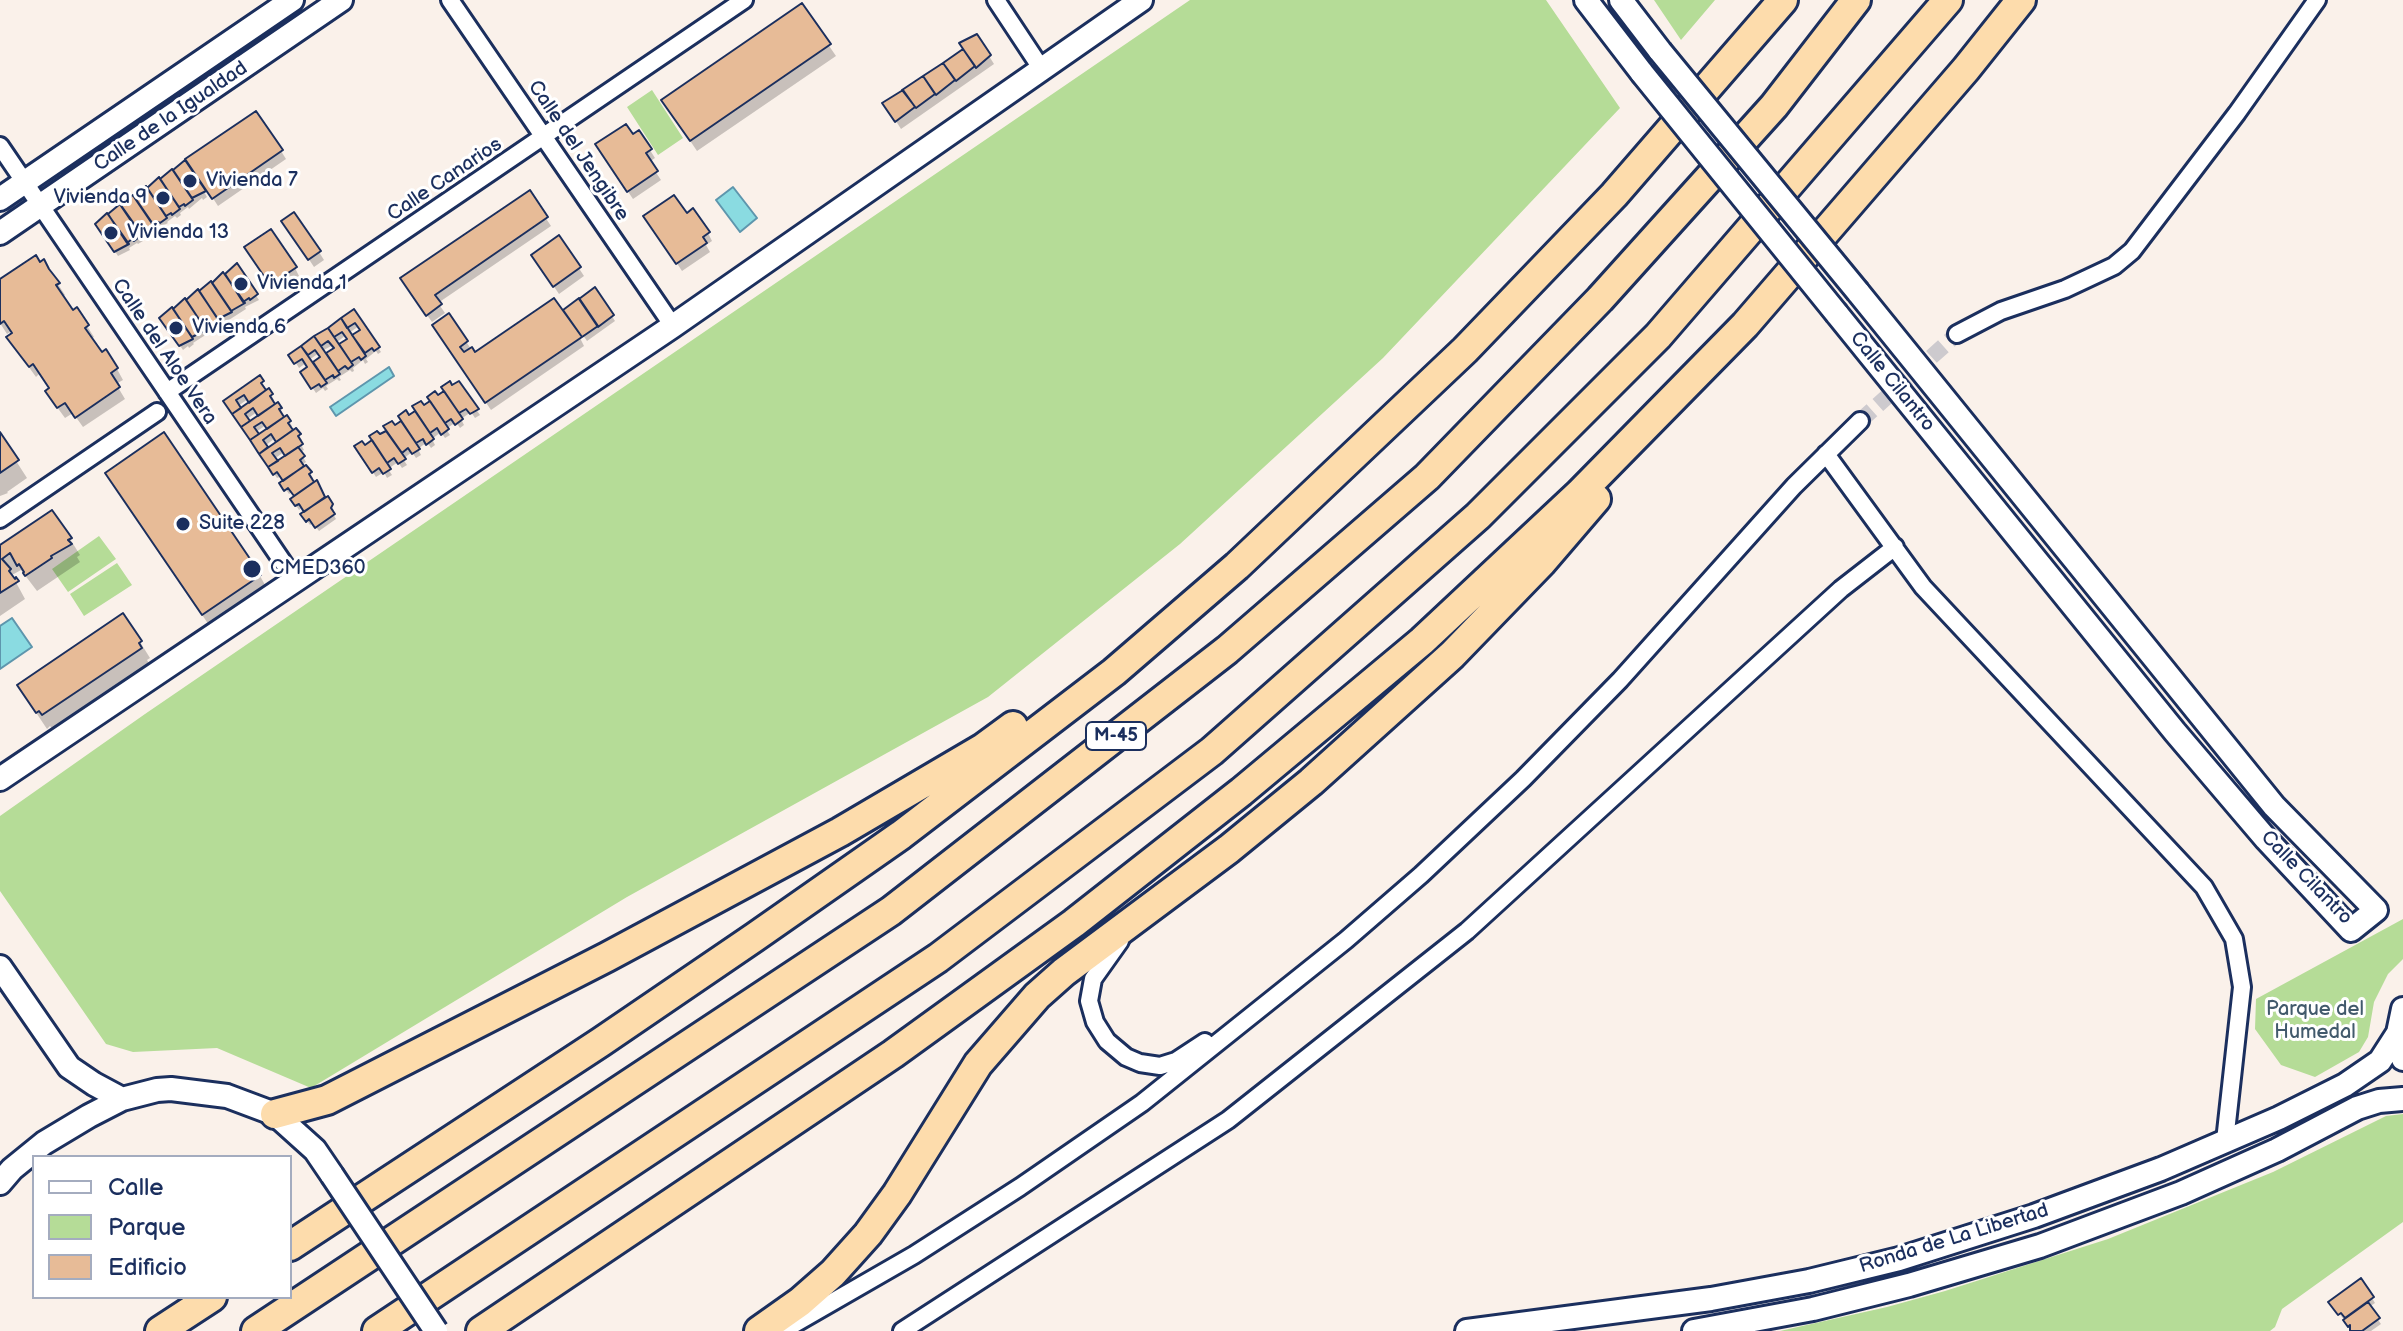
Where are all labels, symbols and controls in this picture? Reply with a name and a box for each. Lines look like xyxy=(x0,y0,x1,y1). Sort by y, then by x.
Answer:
street label: Calle de la Igualdad xyxy=(90,57,252,177)
street label: Calle del Jengibre xyxy=(522,76,634,226)
street label: Calle Canarios xyxy=(383,133,507,227)
place label: Vivienda 7 xyxy=(206,169,298,193)
marker: Vivienda 7 xyxy=(181,172,199,190)
place label: Vivienda 9 xyxy=(54,186,147,210)
marker: Vivienda 9 xyxy=(154,189,172,207)
place label: Vivienda 13 xyxy=(127,221,229,245)
marker: Vivienda 13 xyxy=(102,224,120,242)
place label: Vivienda 1 xyxy=(257,272,347,296)
street label: Calle del Aloe Vera xyxy=(106,275,222,429)
marker: Vivienda 1 xyxy=(232,275,250,293)
place label: Vivienda 6 xyxy=(192,316,286,340)
marker: Vivienda 6 xyxy=(167,319,185,337)
street label: Calle Cilantro xyxy=(1844,327,1940,437)
place label: Suite 228 xyxy=(199,512,285,536)
marker: Suite 228 xyxy=(174,515,192,533)
place label: CMED360 xyxy=(270,557,366,581)
marker: CMED360 xyxy=(241,558,263,580)
road number: M-45 xyxy=(1086,722,1146,750)
street label: Calle Cilantro xyxy=(2255,826,2357,930)
park label: Parque del Humedal xyxy=(2266,998,2364,1045)
legend xyxy=(32,1155,292,1299)
text: Calle xyxy=(108,1173,163,1202)
street label: Ronda de La Libertad xyxy=(1857,1199,2051,1279)
text: Parque xyxy=(108,1213,186,1242)
text: Edificio xyxy=(108,1253,187,1282)

